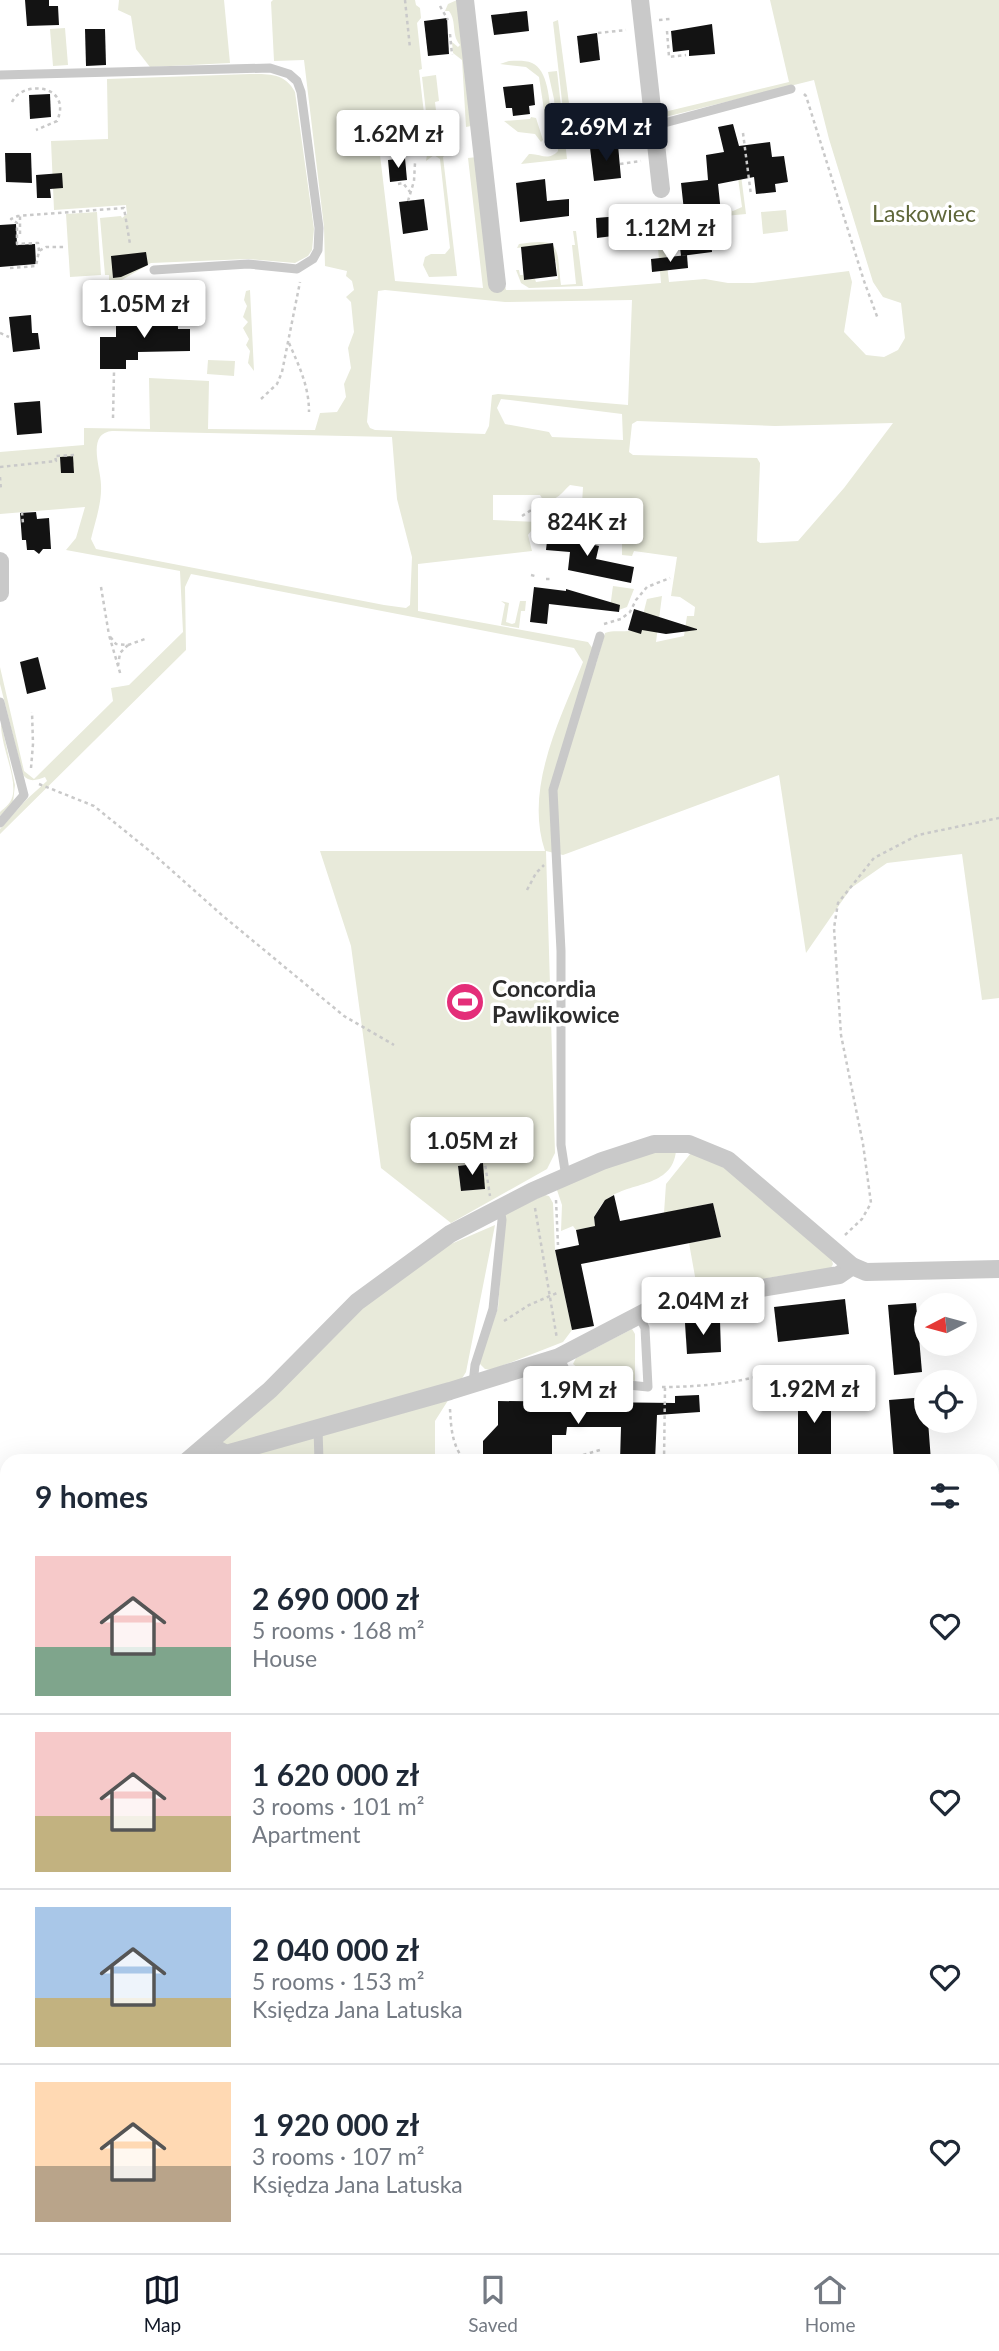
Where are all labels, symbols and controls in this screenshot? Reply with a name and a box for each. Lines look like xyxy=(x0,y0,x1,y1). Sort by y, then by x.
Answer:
pin: 2.69M zł xyxy=(534,104,678,163)
pin: 1.62M zł xyxy=(326,110,470,170)
text: 2.69M zł xyxy=(561,112,651,140)
text: 1.62M zł xyxy=(353,119,443,147)
park label: Laskowiec xyxy=(872,199,976,227)
pin: 1.12M zł xyxy=(598,204,742,264)
text: 1.12M zł xyxy=(625,213,715,241)
pin: 1.05M zł xyxy=(72,280,216,340)
text: 1.05M zł xyxy=(99,289,189,317)
pin: 824K zł xyxy=(522,498,652,558)
text: 824K zł xyxy=(547,507,627,535)
place label: Concordia Pawlikowice xyxy=(492,974,620,1028)
sports icon: Concordia Pawlikowice xyxy=(444,981,486,1023)
pin: 1.05M zł xyxy=(400,1118,544,1177)
text: 1.05M zł xyxy=(427,1126,517,1154)
pin: 2.04M zł xyxy=(631,1278,775,1337)
text: 2.04M zł xyxy=(658,1286,748,1314)
north arrow xyxy=(914,1293,976,1356)
map controls xyxy=(914,1293,977,1433)
pin: 1.9M zł xyxy=(513,1366,643,1426)
pin: 1.92M zł xyxy=(742,1366,886,1425)
button: locate xyxy=(914,1370,977,1433)
text: 1.92M zł xyxy=(769,1374,859,1402)
text: 1.9M zł xyxy=(539,1375,617,1403)
icon: filters xyxy=(926,1477,964,1515)
text: 9 homes xyxy=(35,1478,148,1514)
text: 2 690 000 zł xyxy=(252,1580,419,1616)
icon: home xyxy=(91,1584,175,1668)
icon: heart xyxy=(926,1607,964,1645)
text: 5 rooms · 168 m² xyxy=(252,1616,424,1644)
text: House xyxy=(252,1644,317,1672)
text: 1 620 000 zł xyxy=(252,1756,419,1792)
icon: home xyxy=(91,1760,175,1844)
icon: heart xyxy=(926,1783,964,1821)
text: 3 rooms · 101 m² xyxy=(252,1792,424,1820)
text: Apartment xyxy=(252,1820,360,1848)
text: 2 040 000 zł xyxy=(252,1931,419,1967)
icon: home xyxy=(91,1935,175,2019)
icon: heart xyxy=(926,1958,964,1996)
text: 5 rooms · 153 m² xyxy=(252,1967,424,1995)
text: Księdza Jana Latuska xyxy=(252,1995,463,2023)
text: 1 920 000 zł xyxy=(252,2106,419,2142)
icon: home xyxy=(91,2110,175,2194)
icon: heart xyxy=(926,2133,964,2171)
text: 3 rooms · 107 m² xyxy=(252,2142,424,2170)
text: Księdza Jana Latuska xyxy=(252,2170,463,2198)
tab: Map xyxy=(143,2271,181,2336)
tab: Saved xyxy=(468,2271,518,2336)
tab: Home xyxy=(805,2271,856,2336)

